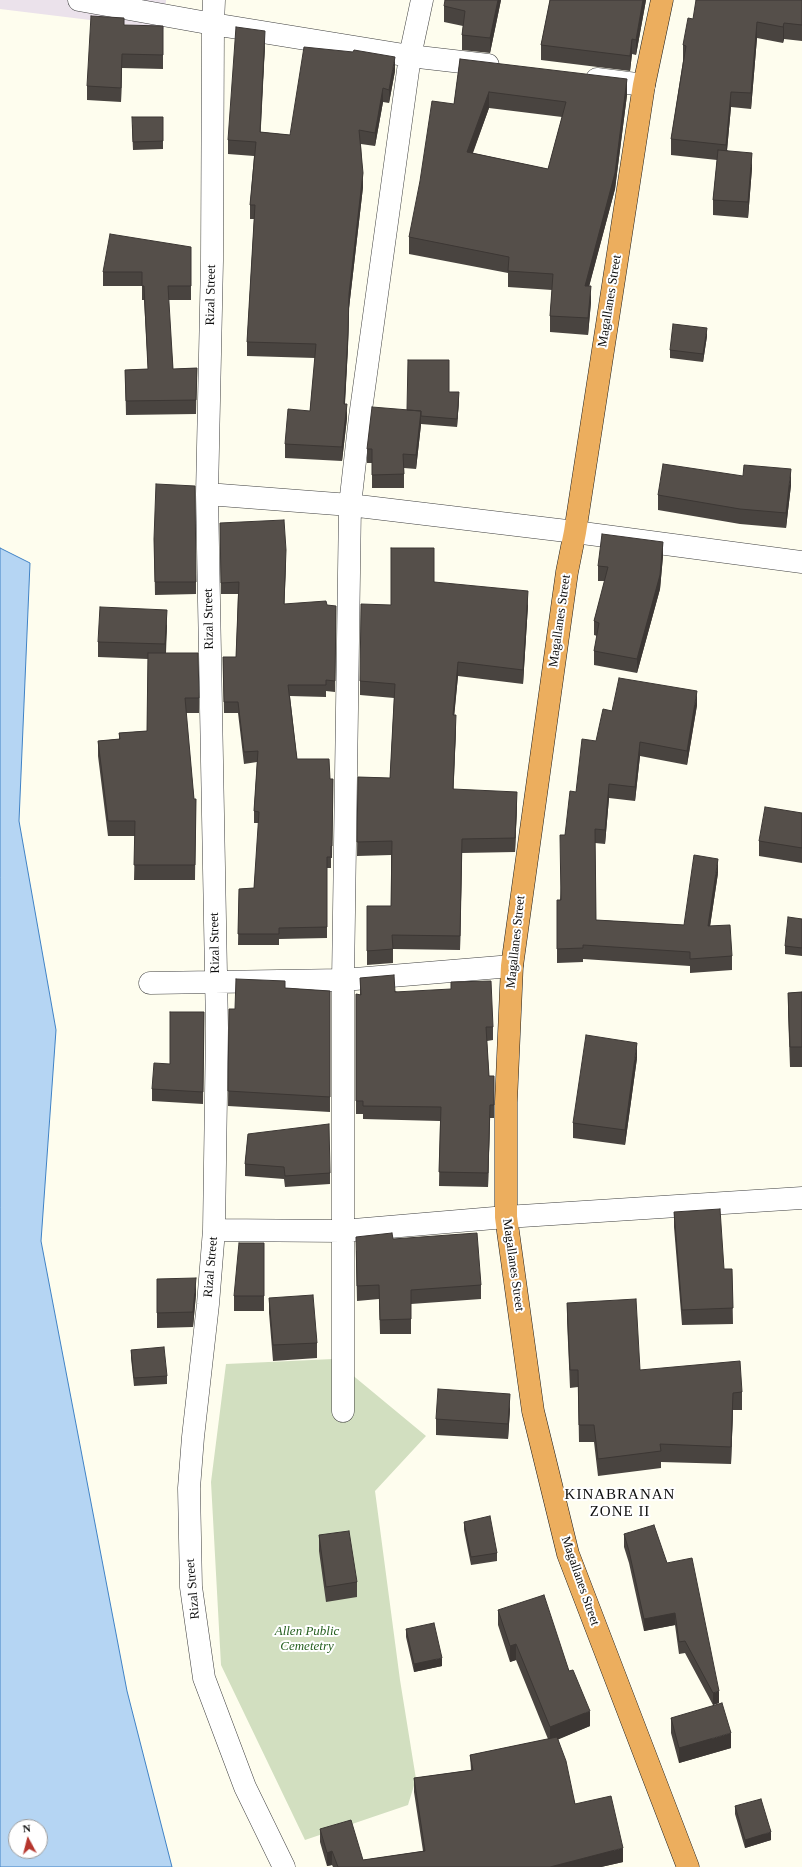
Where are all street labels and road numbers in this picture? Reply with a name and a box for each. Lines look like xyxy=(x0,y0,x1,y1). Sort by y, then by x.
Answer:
street label: Magallanes Street xyxy=(595,254,625,348)
street label: Rizal Street xyxy=(203,264,219,326)
street label: Magallanes Street xyxy=(546,574,574,668)
street label: Rizal Street xyxy=(201,588,217,650)
street label: Magallanes Street xyxy=(503,895,529,989)
street label: Rizal Street xyxy=(207,912,223,974)
street label: Magallanes Street xyxy=(499,1218,527,1312)
street label: Rizal Street xyxy=(201,1236,221,1298)
street label: Magallanes Street xyxy=(557,1534,603,1628)
street label: Rizal Street xyxy=(183,1558,203,1620)

